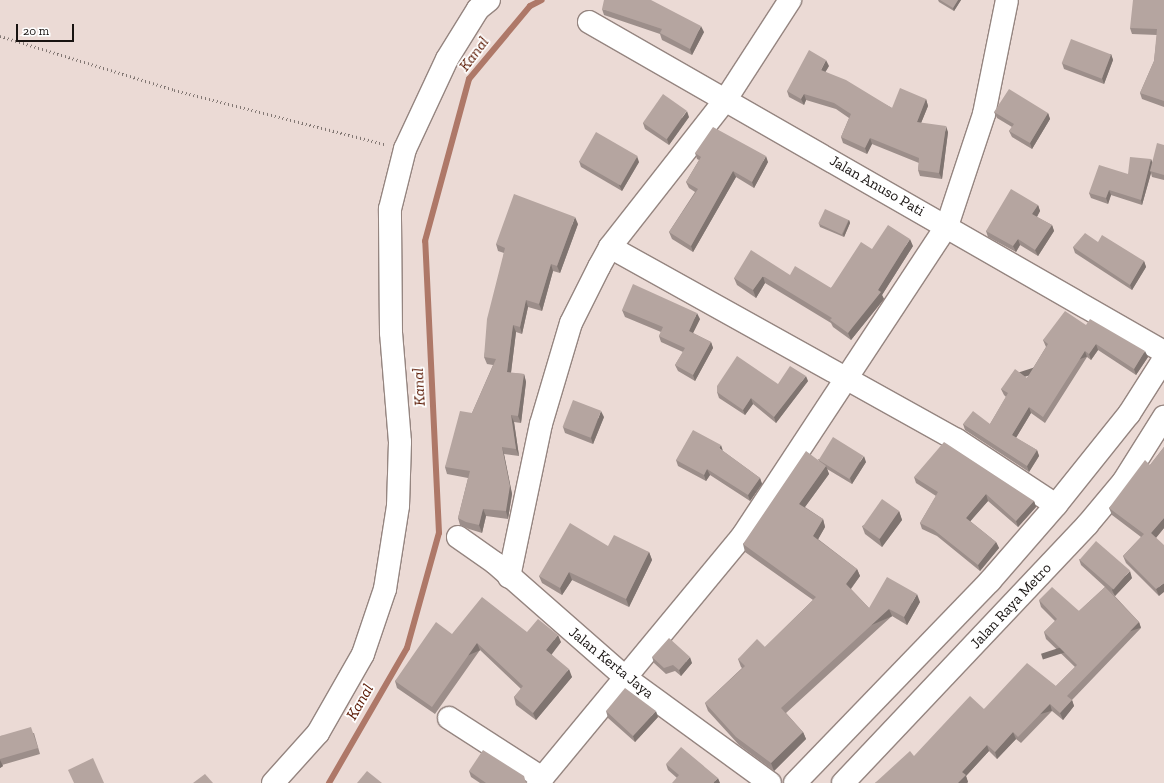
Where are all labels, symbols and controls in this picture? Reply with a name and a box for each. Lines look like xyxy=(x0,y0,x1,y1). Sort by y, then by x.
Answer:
scale bar xyxy=(18,16,76,42)
text: 20 m xyxy=(23,24,49,38)
water label: Kanal xyxy=(455,33,493,75)
street label: Jalan Anuso Pati xyxy=(826,151,928,221)
water label: Kanal xyxy=(408,368,430,406)
street label: Jalan Raya Metro xyxy=(967,559,1055,653)
street label: Jalan Kerta Jaya xyxy=(565,623,657,703)
water label: Kanal xyxy=(342,681,378,723)

